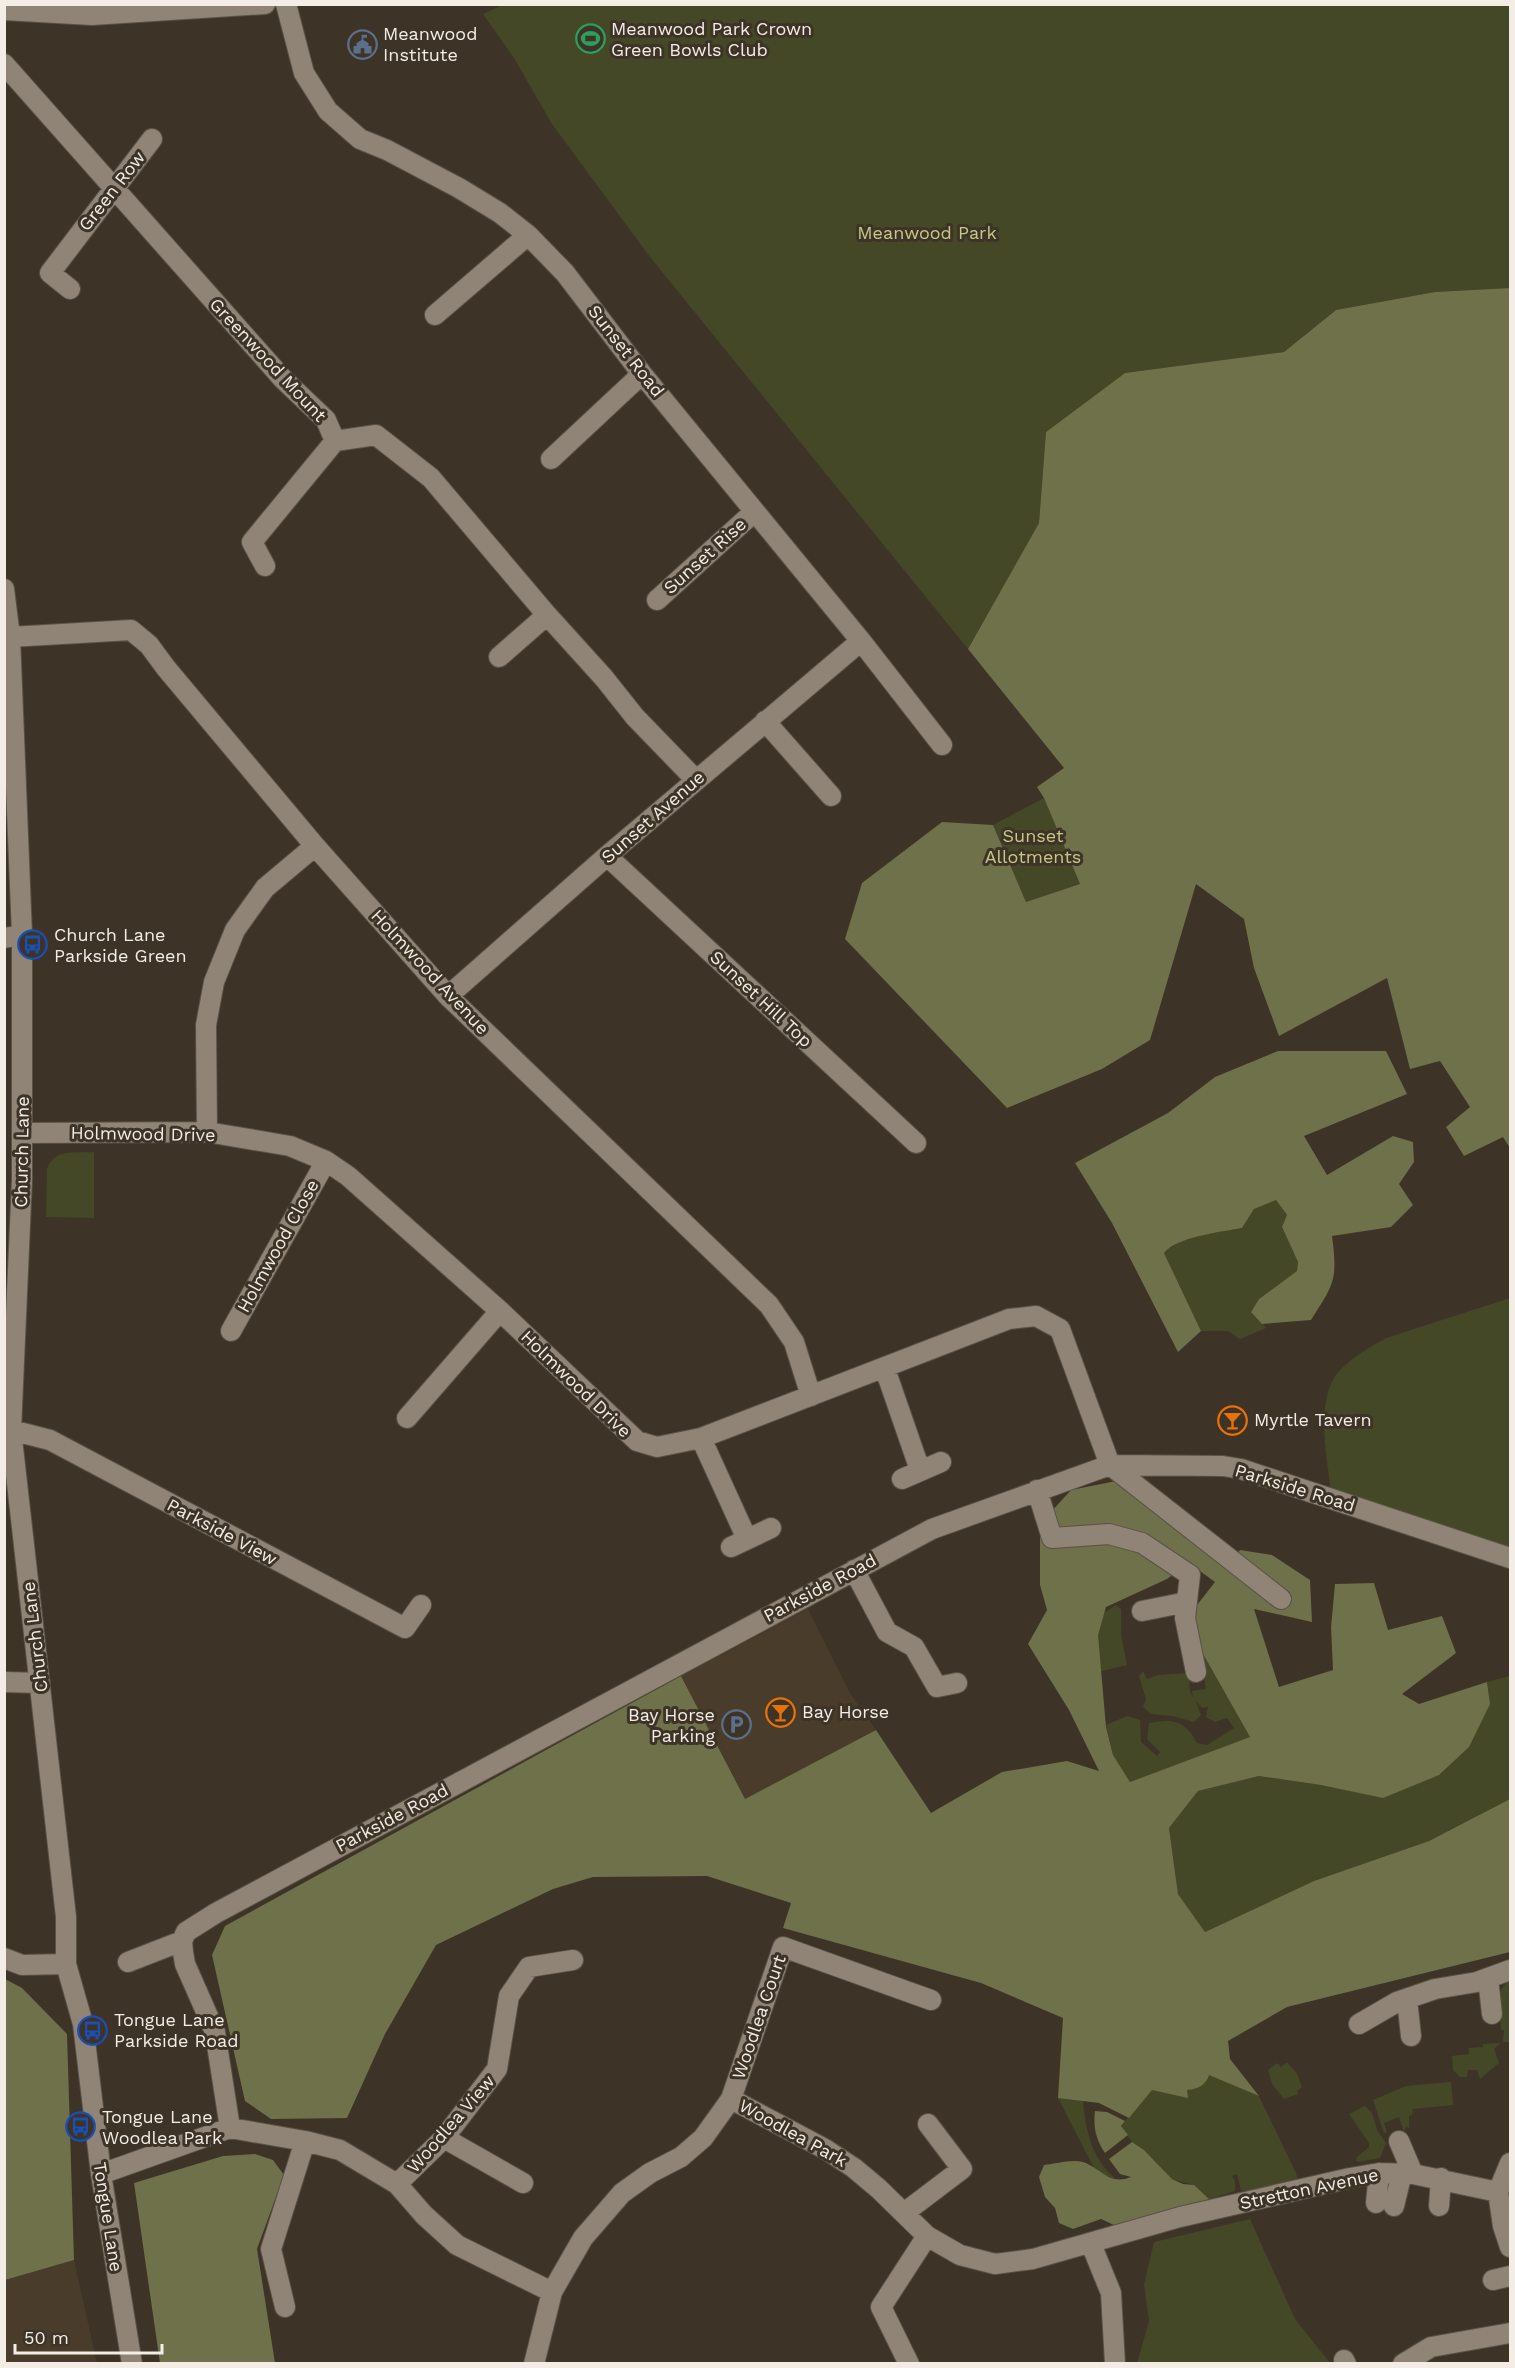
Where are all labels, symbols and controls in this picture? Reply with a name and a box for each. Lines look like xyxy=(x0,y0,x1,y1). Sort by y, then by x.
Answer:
place label: Meanwood Park Crown Green Bowls Club xyxy=(611,18,812,60)
place label: Meanwood Institute xyxy=(383,23,477,65)
sports icon: Meanwood Park Crown Green Bowls Club xyxy=(574,23,606,55)
public building icon: Meanwood Institute xyxy=(346,28,378,60)
street label: Green Row xyxy=(74,147,149,235)
park label: Meanwood Park xyxy=(857,222,997,243)
street label: Greenwood Mount xyxy=(206,293,331,426)
street label: Sunset Road xyxy=(584,301,669,401)
street label: Sunset Rise xyxy=(659,513,750,598)
street label: Sunset Avenue xyxy=(597,766,709,867)
park label: Sunset Allotments xyxy=(985,825,1081,867)
street label: Holmwood Avenue xyxy=(367,905,494,1038)
place label: Church Lane Parkside Green xyxy=(54,924,187,966)
bus stop icon: Church Lane Parkside Green xyxy=(17,929,49,961)
street label: Sunset Hill Top xyxy=(706,946,817,1051)
street label: Church Lane xyxy=(10,1096,33,1208)
street label: Holmwood Drive xyxy=(70,1122,216,1145)
street label: Holmwood Close xyxy=(232,1176,323,1316)
street label: Holmwood Drive xyxy=(517,1326,636,1442)
bar icon: Myrtle Tavern xyxy=(1217,1404,1249,1436)
place label: Myrtle Tavern xyxy=(1254,1409,1372,1430)
street label: Parkside Road xyxy=(1233,1459,1358,1516)
street label: Parkside View xyxy=(164,1494,281,1569)
street label: Parkside Road xyxy=(760,1549,880,1626)
street label: Church Lane xyxy=(17,1580,52,1694)
bar icon: Bay Horse xyxy=(765,1696,797,1728)
place label: Bay Horse xyxy=(802,1701,889,1722)
place label: Bay Horse Parking xyxy=(628,1704,715,1746)
parking icon: Bay Horse Parking xyxy=(720,1709,752,1741)
street label: Parkside Road xyxy=(332,1779,452,1856)
street label: Woodlea Court xyxy=(727,1952,790,2082)
place label: Tongue Lane Parkside Road xyxy=(114,2009,239,2051)
bus stop icon: Tongue Lane Parkside Road xyxy=(77,2014,109,2046)
street label: Woodlea View xyxy=(403,2071,499,2177)
street label: Woodlea Park xyxy=(736,2094,851,2171)
place label: Tongue Lane Woodlea Park xyxy=(102,2106,222,2148)
bus stop icon: Tongue Lane Woodlea Park xyxy=(65,2111,97,2143)
street label: Tongue Lane xyxy=(89,2161,128,2273)
street label: Stretton Avenue xyxy=(1238,2164,1380,2213)
scale bar xyxy=(15,2317,162,2355)
text: 50 m xyxy=(24,2327,69,2348)

